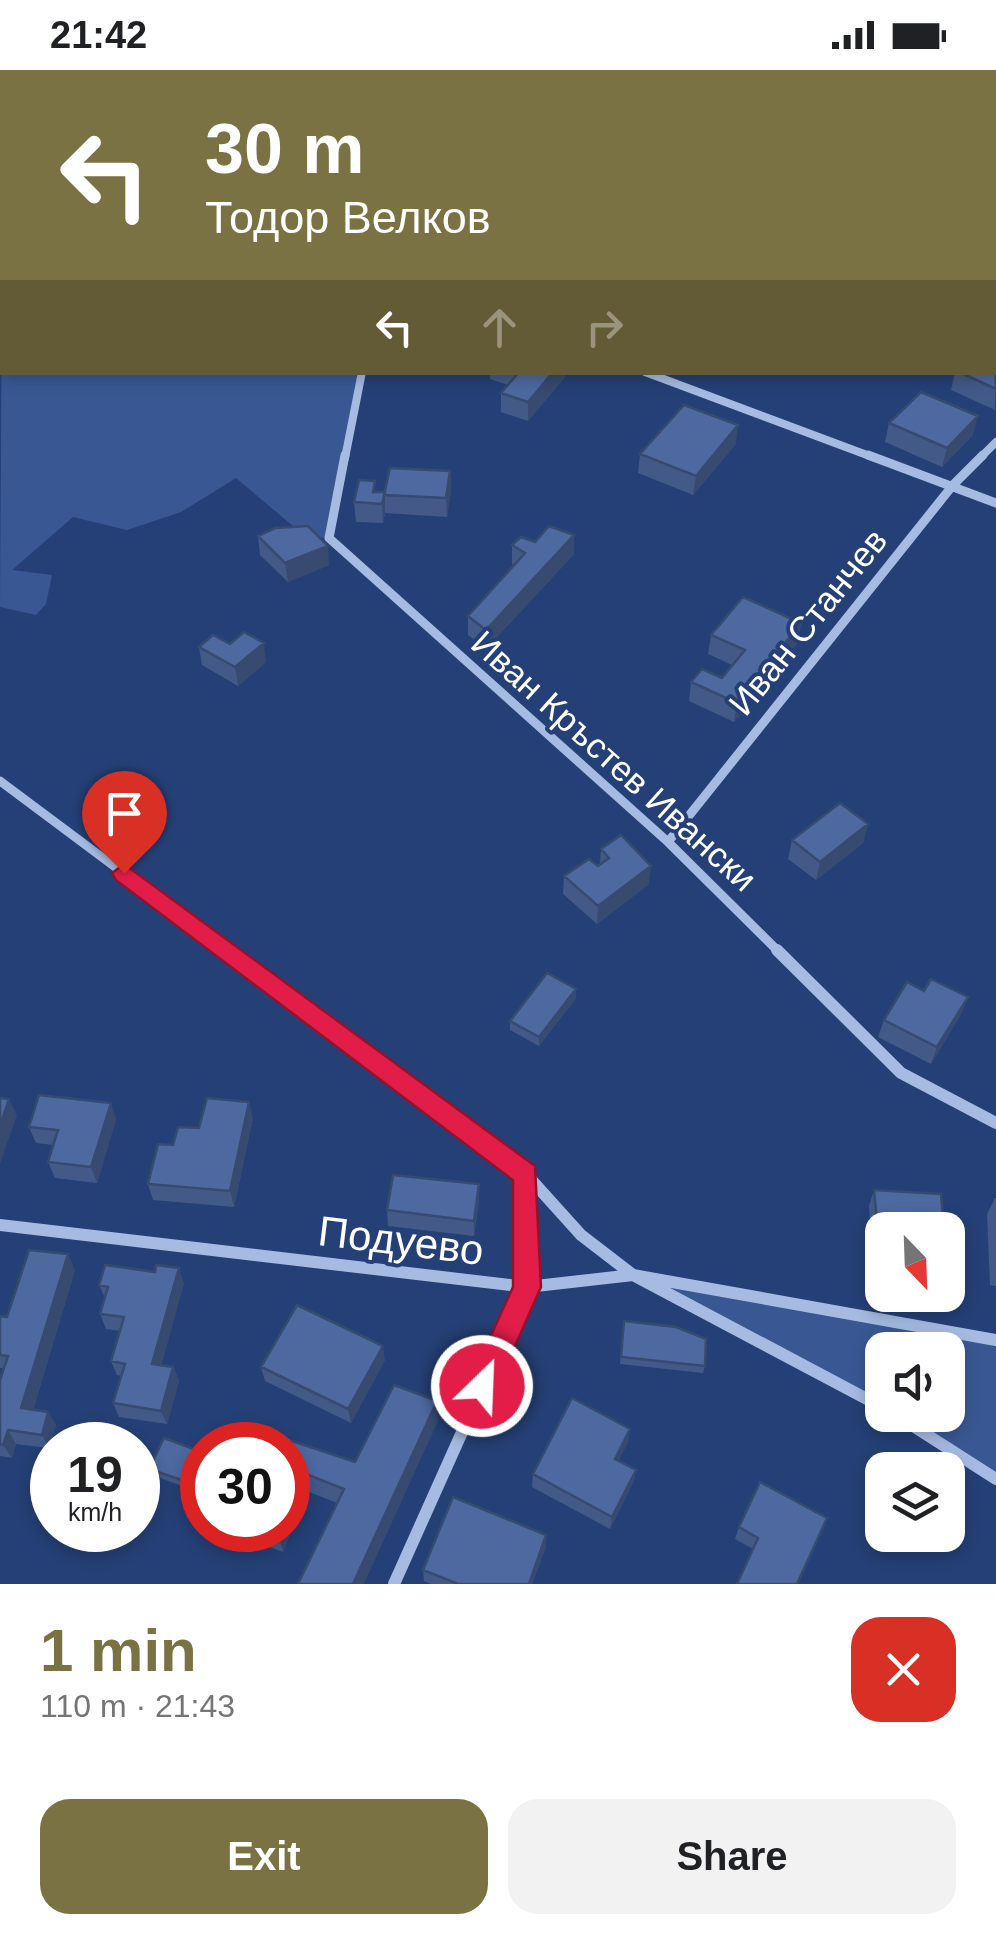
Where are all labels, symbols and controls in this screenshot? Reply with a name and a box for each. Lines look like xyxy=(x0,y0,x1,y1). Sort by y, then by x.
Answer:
text: 21:42 xyxy=(50,14,147,56)
icon: left xyxy=(40,110,170,240)
text: 30 m xyxy=(205,110,365,188)
text: Тодор Велков xyxy=(205,192,491,243)
icon: left xyxy=(367,300,422,355)
icon: ahead xyxy=(472,300,527,355)
icon: right xyxy=(577,300,632,355)
street label: Иван Станчев xyxy=(721,521,894,723)
street label: Иван Кръстев Ивански xyxy=(464,623,765,899)
pin xyxy=(82,771,167,874)
icon: arrive xyxy=(97,786,152,841)
street label: Подуево xyxy=(316,1207,486,1274)
north arrow xyxy=(865,1212,965,1312)
map controls xyxy=(865,1212,965,1552)
button: sound xyxy=(865,1332,965,1432)
position arrow xyxy=(430,1334,534,1438)
speed limit sign: 30 xyxy=(180,1422,310,1552)
text: 19 xyxy=(67,1447,123,1503)
button: layers xyxy=(865,1452,965,1552)
text: km/h xyxy=(68,1498,122,1526)
text: 1 min xyxy=(40,1617,197,1684)
button: close xyxy=(851,1617,956,1722)
text: 110 m · 21:43 xyxy=(40,1688,235,1724)
button: Exit xyxy=(40,1799,488,1914)
button: Share xyxy=(508,1799,956,1914)

